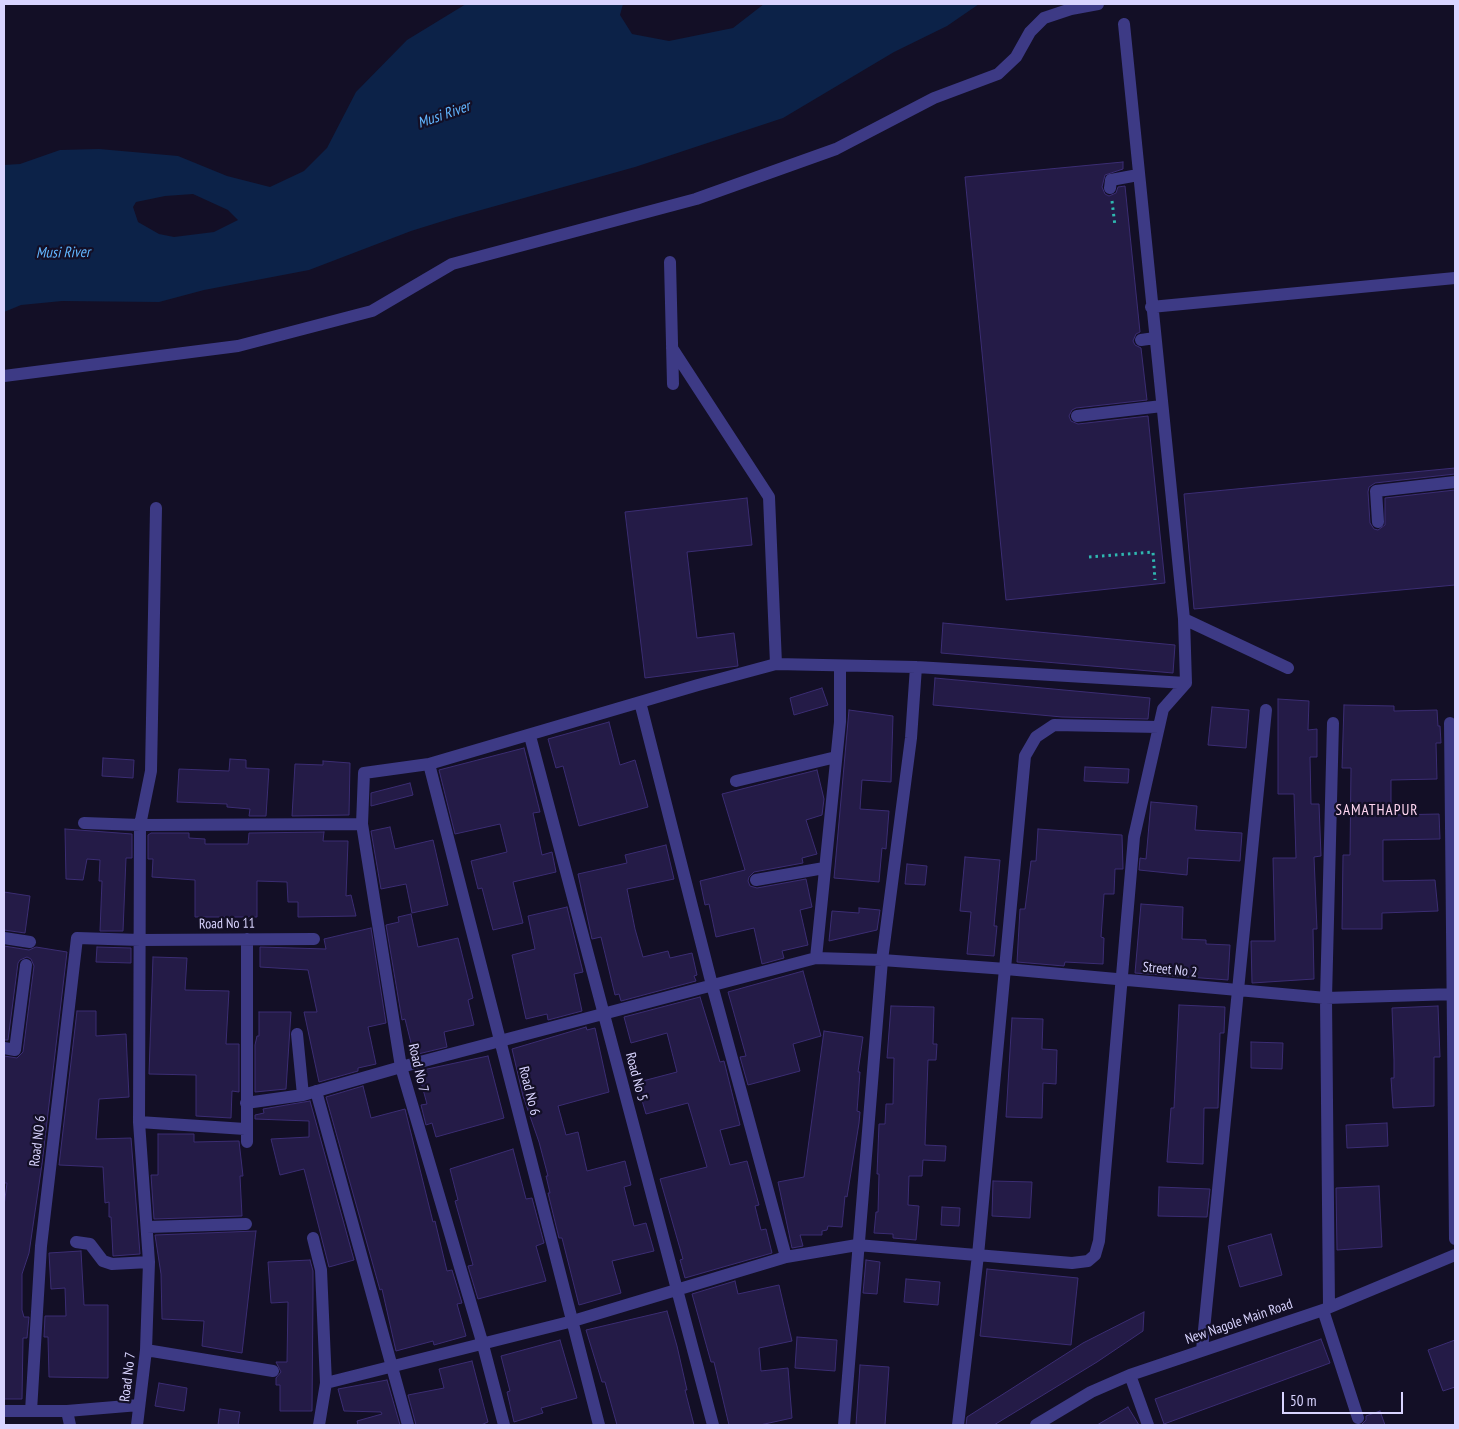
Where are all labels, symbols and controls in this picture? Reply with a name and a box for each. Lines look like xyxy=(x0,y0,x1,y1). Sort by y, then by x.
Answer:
water label: Musi River xyxy=(415,98,473,132)
water label: Musi River xyxy=(36,244,90,262)
district label: SAMATHAPUR xyxy=(1334,802,1420,820)
street label: Road No 11 xyxy=(199,915,255,933)
street label: Street No 2 xyxy=(1142,959,1198,981)
street label: Road No 7 xyxy=(404,1042,432,1094)
street label: Road No 5 xyxy=(621,1051,651,1103)
street label: Road No 6 xyxy=(515,1065,543,1117)
street label: Road NO 6 xyxy=(27,1114,49,1168)
street label: New Nagole Main Road xyxy=(1183,1296,1295,1348)
street label: Road No 7 xyxy=(117,1351,139,1403)
scale bar xyxy=(1284,1382,1405,1414)
text: 50 m xyxy=(1290,1391,1316,1410)

